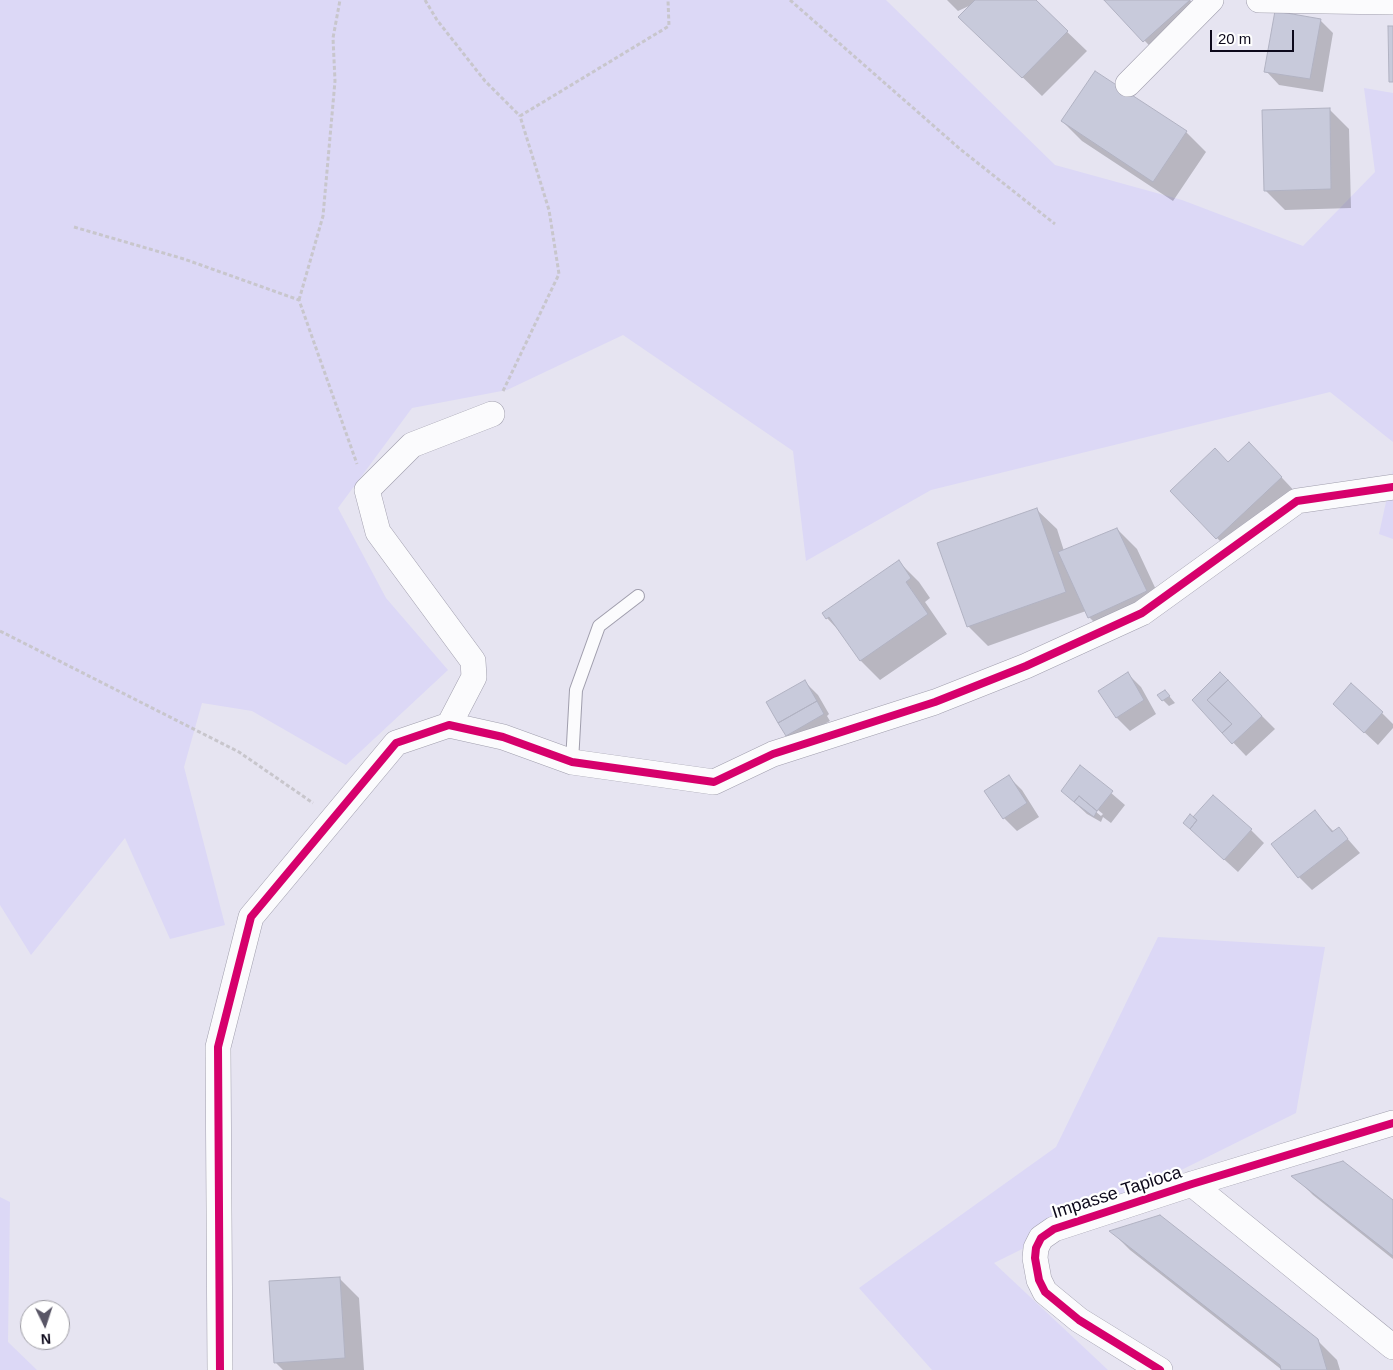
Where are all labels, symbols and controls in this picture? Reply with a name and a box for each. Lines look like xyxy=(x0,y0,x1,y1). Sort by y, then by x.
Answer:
scale bar xyxy=(1213,20,1297,52)
text: 20 m xyxy=(1218,30,1251,47)
street label: Impasse Tapioca xyxy=(1049,1162,1185,1224)
north arrow xyxy=(20,1300,70,1350)
text: N xyxy=(40,1331,52,1347)

